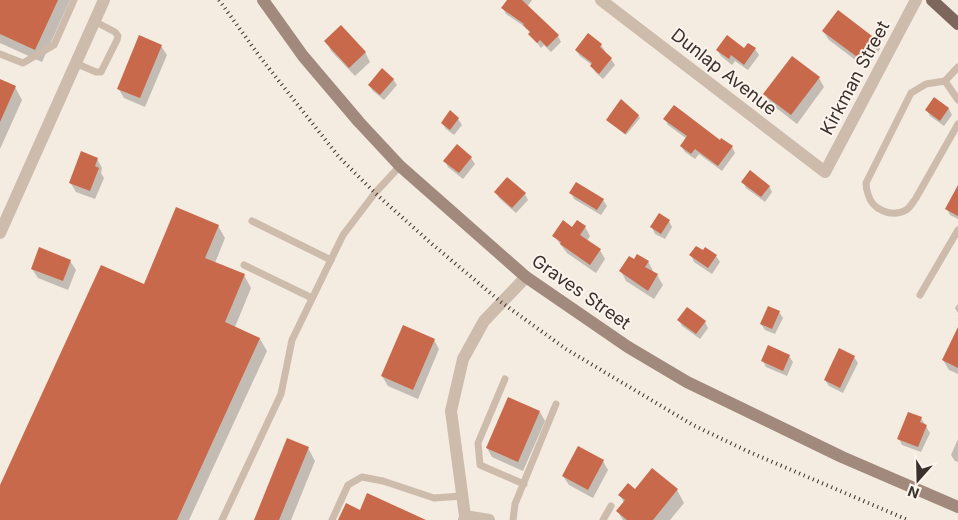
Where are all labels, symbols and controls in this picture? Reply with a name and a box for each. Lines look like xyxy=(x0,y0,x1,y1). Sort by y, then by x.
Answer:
street label: Kirkman Street xyxy=(816,17,893,138)
street label: Dunlap Avenue xyxy=(667,24,781,119)
street label: Graves Street xyxy=(528,250,635,333)
north arrow xyxy=(893,455,943,505)
text: N xyxy=(905,483,921,502)

